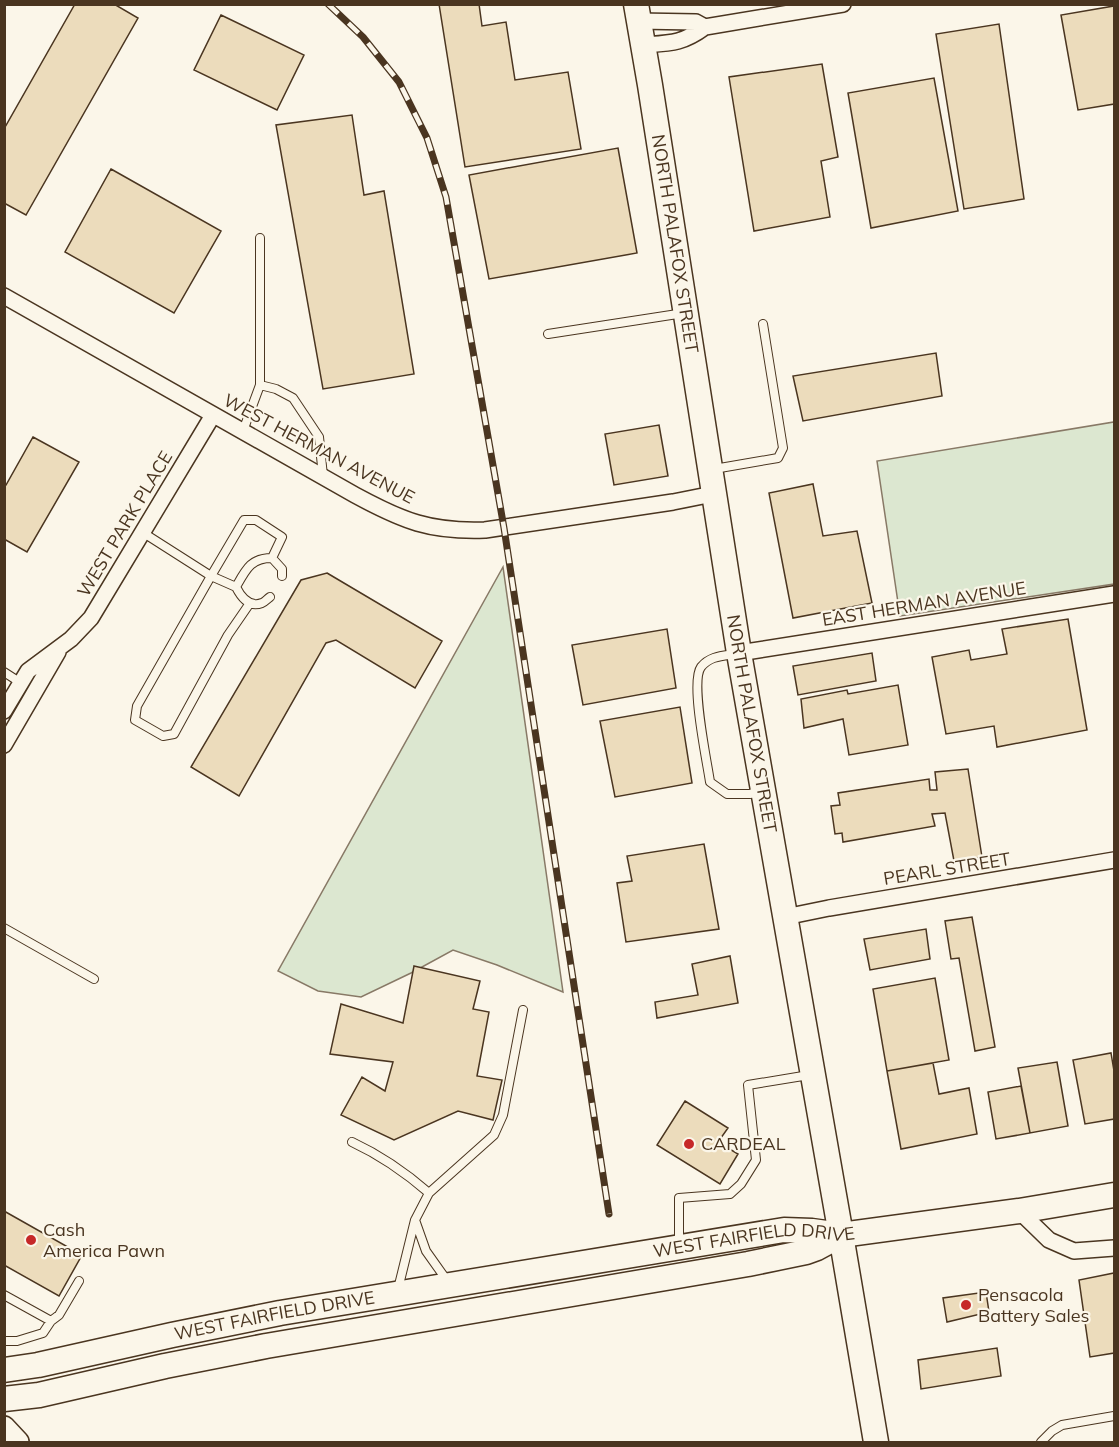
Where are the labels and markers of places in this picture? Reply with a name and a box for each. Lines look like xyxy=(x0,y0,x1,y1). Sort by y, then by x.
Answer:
place label: CARDEAL xyxy=(701,1132,786,1155)
marker: CARDEAL xyxy=(682,1137,696,1151)
place label: Cash America Pawn xyxy=(43,1218,165,1262)
marker: Cash America Pawn xyxy=(24,1233,38,1247)
place label: Pensacola Battery Sales xyxy=(978,1283,1090,1327)
marker: Pensacola Battery Sales xyxy=(959,1298,973,1312)

